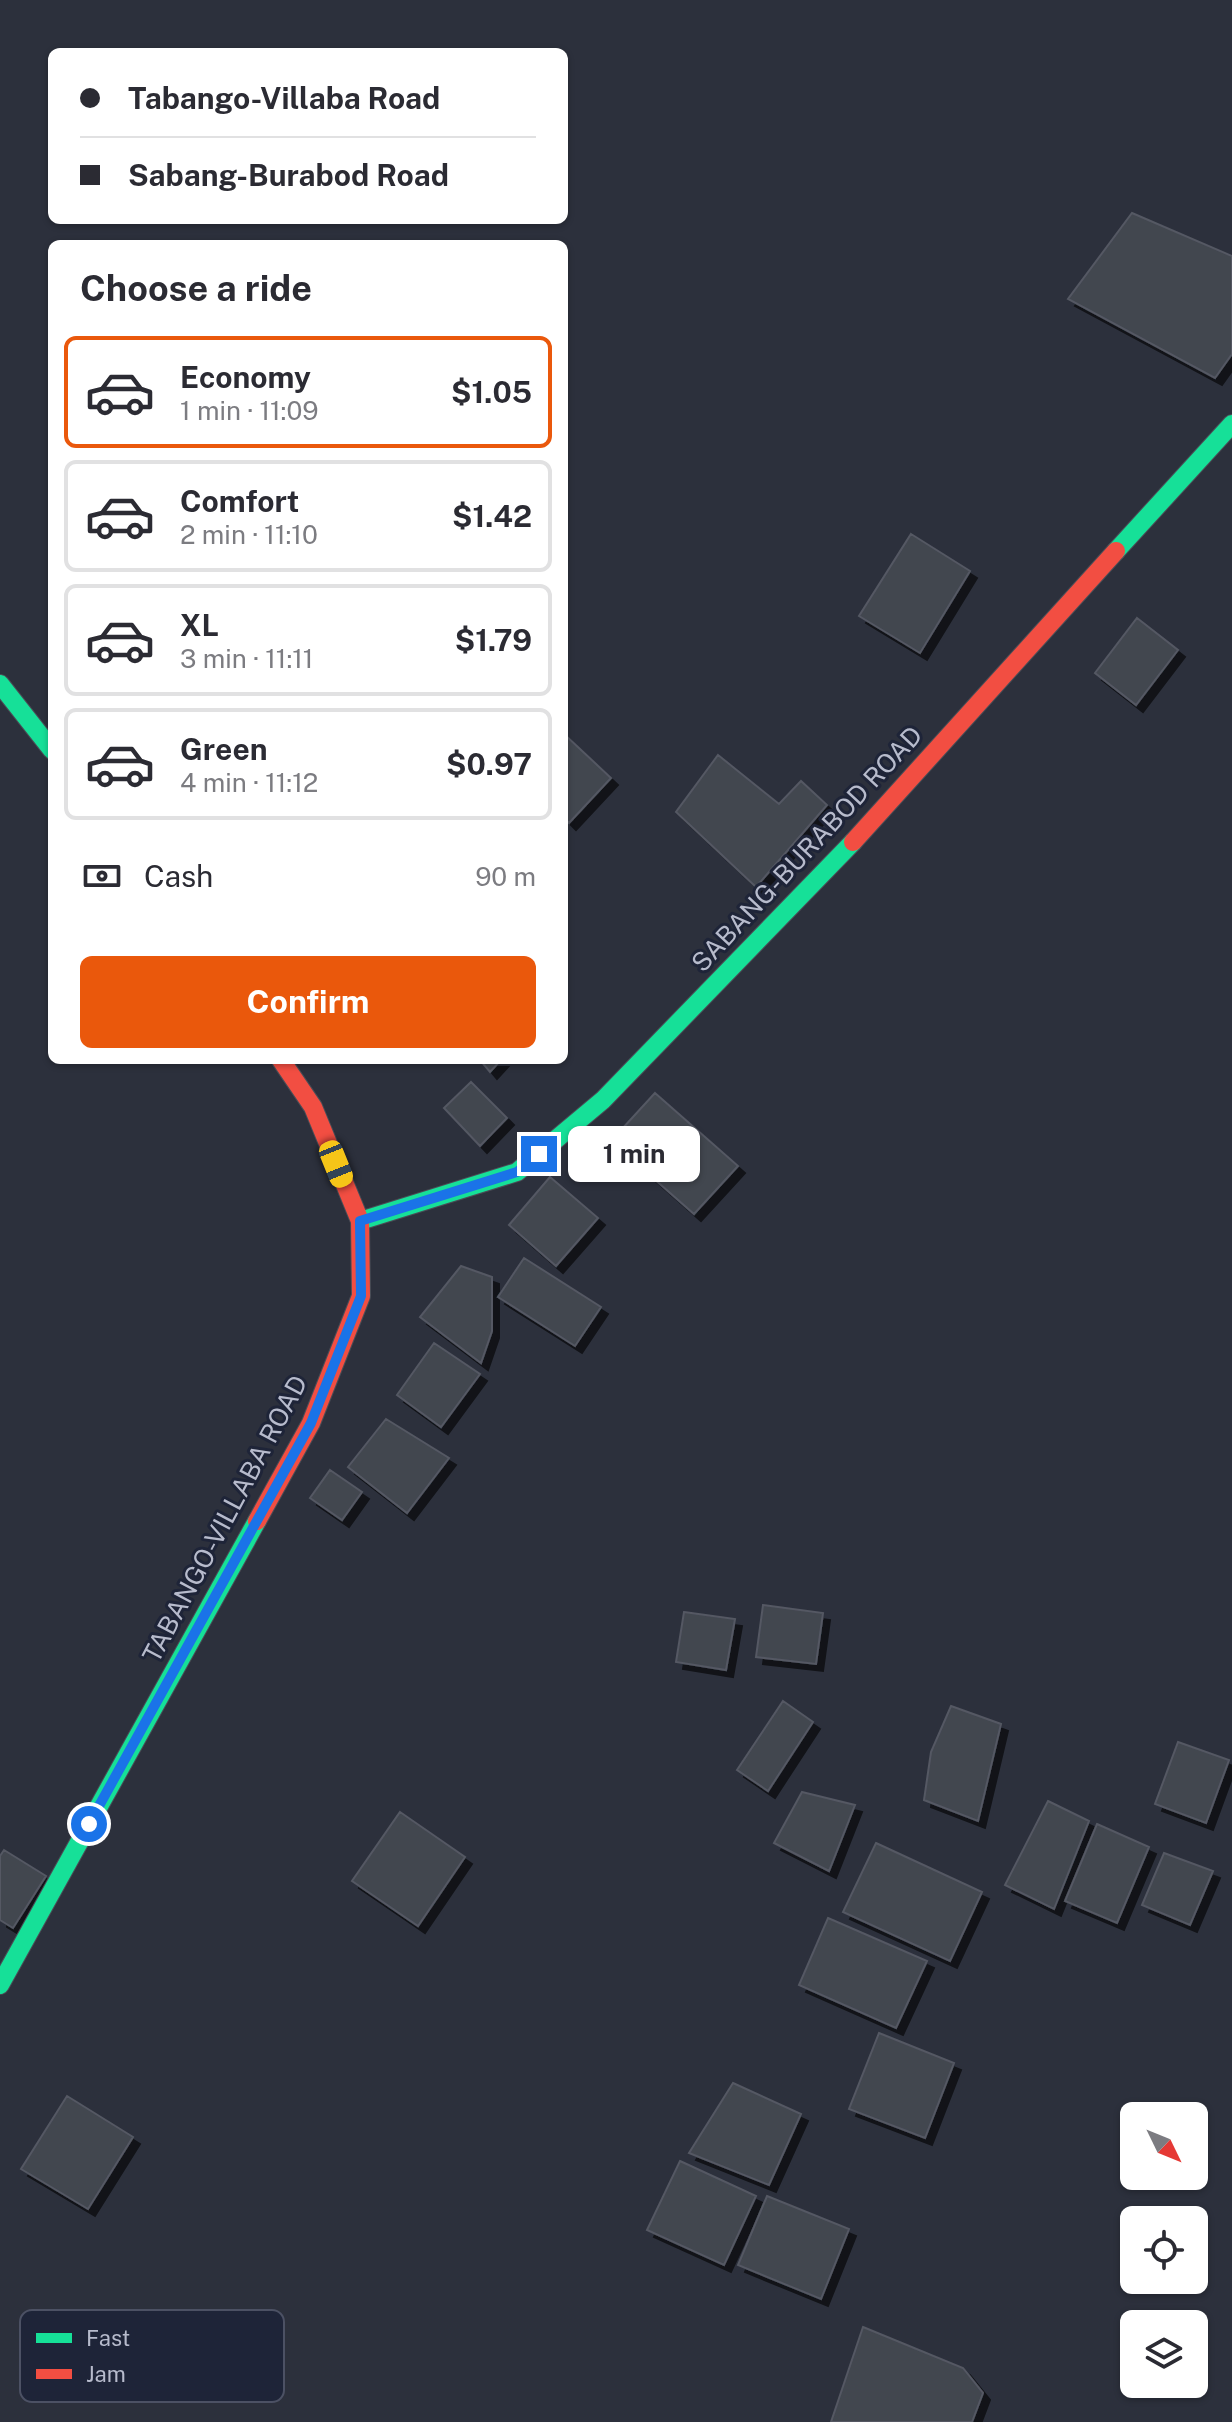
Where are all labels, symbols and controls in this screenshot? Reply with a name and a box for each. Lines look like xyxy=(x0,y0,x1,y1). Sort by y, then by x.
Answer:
text: Tabango-Villaba Road xyxy=(128,80,440,116)
text: Sabang-Burabod Road xyxy=(128,157,449,193)
text: Choose a ride xyxy=(80,267,312,309)
icon: car xyxy=(84,356,156,428)
text: Economy xyxy=(180,359,311,395)
text: $1.05 xyxy=(451,374,532,410)
text: 1 min · 11:09 xyxy=(180,395,318,426)
icon: car xyxy=(84,480,156,552)
text: Comfort xyxy=(180,483,299,519)
text: $1.42 xyxy=(452,498,532,534)
text: 2 min · 11:10 xyxy=(180,519,318,550)
icon: car xyxy=(84,604,156,676)
text: XL xyxy=(180,607,219,643)
text: $1.79 xyxy=(455,622,532,658)
text: 3 min · 11:11 xyxy=(180,643,313,674)
street label: SABANG-BURABOD ROAD xyxy=(685,720,929,978)
icon: car xyxy=(84,728,156,800)
text: Green xyxy=(180,731,267,767)
text: $0.97 xyxy=(446,746,532,782)
text: 4 min · 11:12 xyxy=(180,767,318,798)
icon: cash xyxy=(80,854,124,898)
text: Cash xyxy=(144,858,213,894)
text: 90 m xyxy=(475,861,536,892)
button: Confirm xyxy=(80,956,536,1048)
callout: 1 min xyxy=(567,1126,699,1182)
route end xyxy=(521,1136,557,1172)
car xyxy=(316,1137,356,1191)
text: 1 min xyxy=(603,1138,665,1169)
street label: TABANGO-VILLABA ROAD xyxy=(136,1370,314,1668)
route start xyxy=(71,1806,107,1842)
north arrow xyxy=(1120,2102,1208,2190)
map controls xyxy=(1120,2102,1208,2398)
button: locate xyxy=(1120,2206,1208,2294)
legend xyxy=(20,2310,284,2402)
button: layers xyxy=(1120,2310,1208,2398)
text: Fast xyxy=(86,2325,130,2351)
text: Jam xyxy=(86,2361,126,2387)

